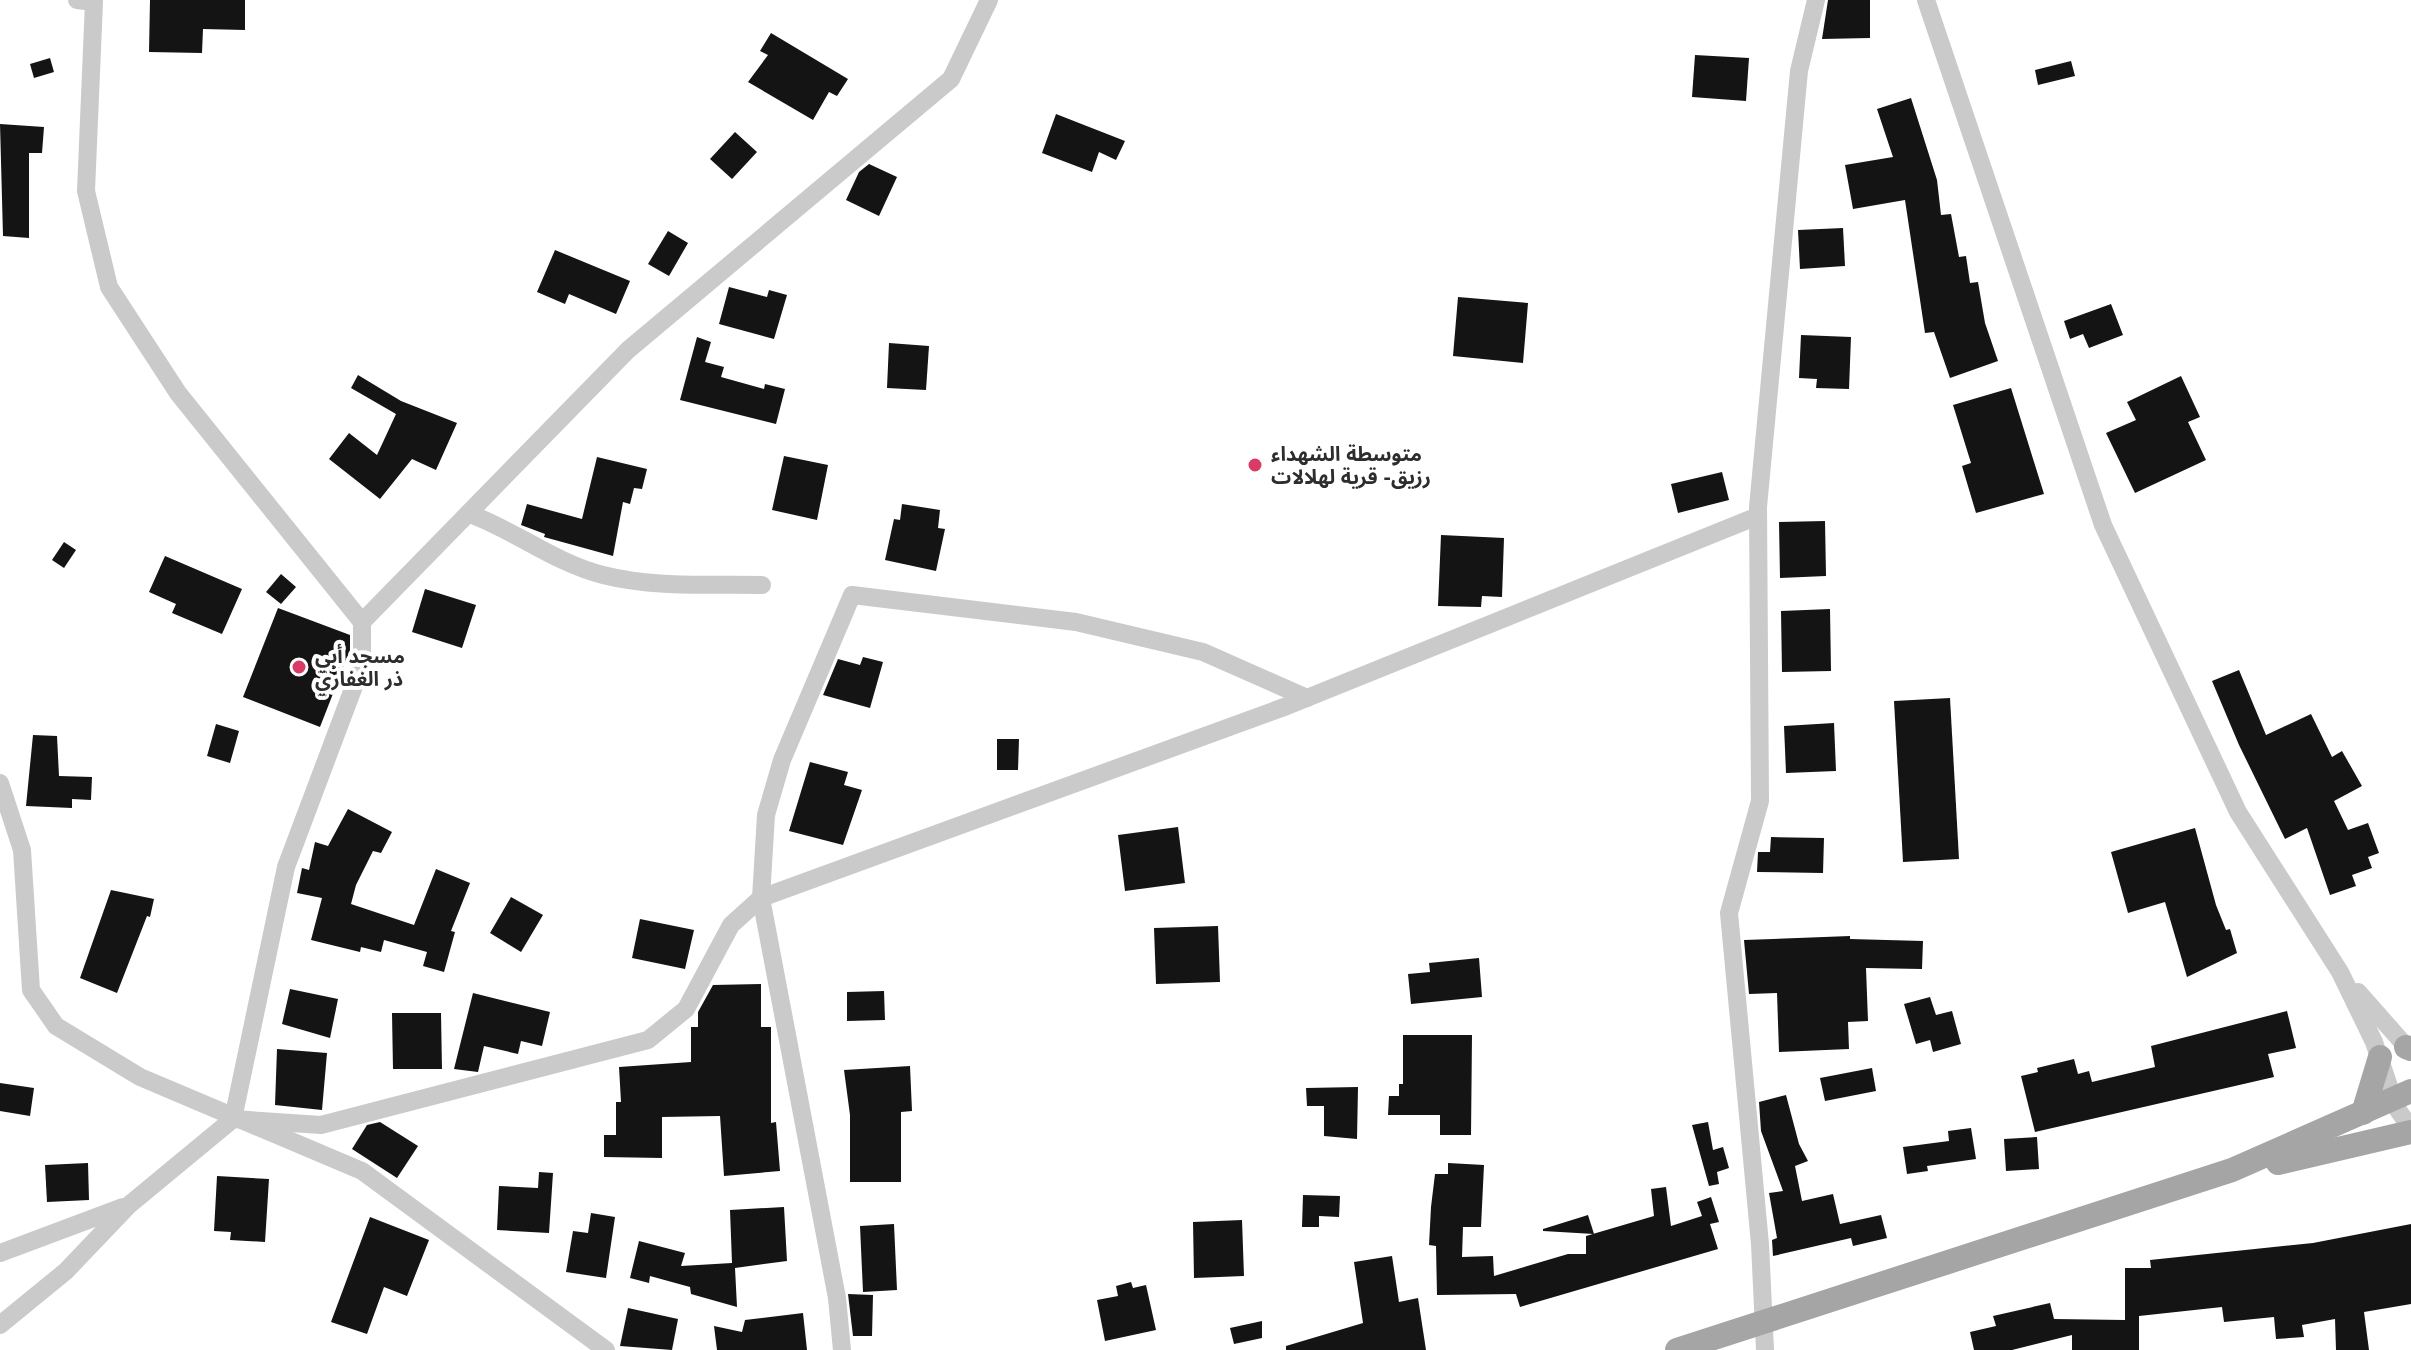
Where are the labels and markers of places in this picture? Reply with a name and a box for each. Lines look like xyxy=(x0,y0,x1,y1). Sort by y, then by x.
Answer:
place label: متوسطة الشهداء رزيق- قرية لهلالات xyxy=(1271,442,1431,489)
marker: متوسطة الشهداء رزيق- قرية لهلالات xyxy=(1246,456,1264,474)
place label: مسجد أبي ذر الغفاري xyxy=(315,643,405,696)
marker: مسجد أبي ذر الغفاري xyxy=(290,658,308,676)

